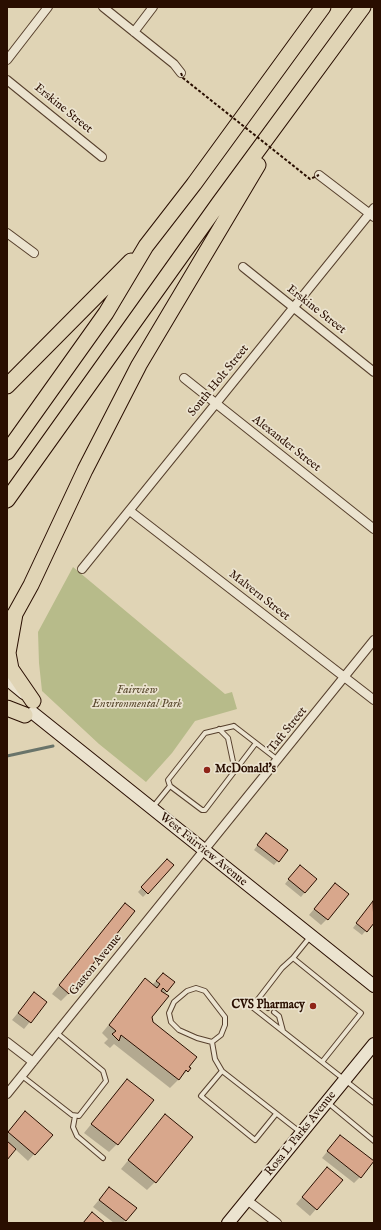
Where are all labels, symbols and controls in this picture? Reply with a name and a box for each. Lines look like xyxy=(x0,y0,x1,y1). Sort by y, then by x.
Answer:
street label: Erskine Street xyxy=(31,81,95,137)
street label: Erskine Street xyxy=(284,282,348,338)
street label: South Holt Street xyxy=(186,342,252,420)
street label: Alexander Street xyxy=(249,413,323,475)
street label: Malvern Street xyxy=(226,568,292,624)
park label: Fairview Environmental Park xyxy=(92,684,182,712)
street label: Taft Street xyxy=(265,705,311,755)
place label: McDonald's xyxy=(215,763,276,777)
marker: McDonald's xyxy=(202,765,212,775)
street label: West Fairview Avenue xyxy=(156,810,250,890)
street label: Gaston Avenue xyxy=(67,931,125,999)
place label: CVS Pharmacy xyxy=(231,999,305,1013)
marker: CVS Pharmacy xyxy=(308,1001,318,1011)
street label: Rosa L Parks Avenue xyxy=(262,1089,340,1179)

